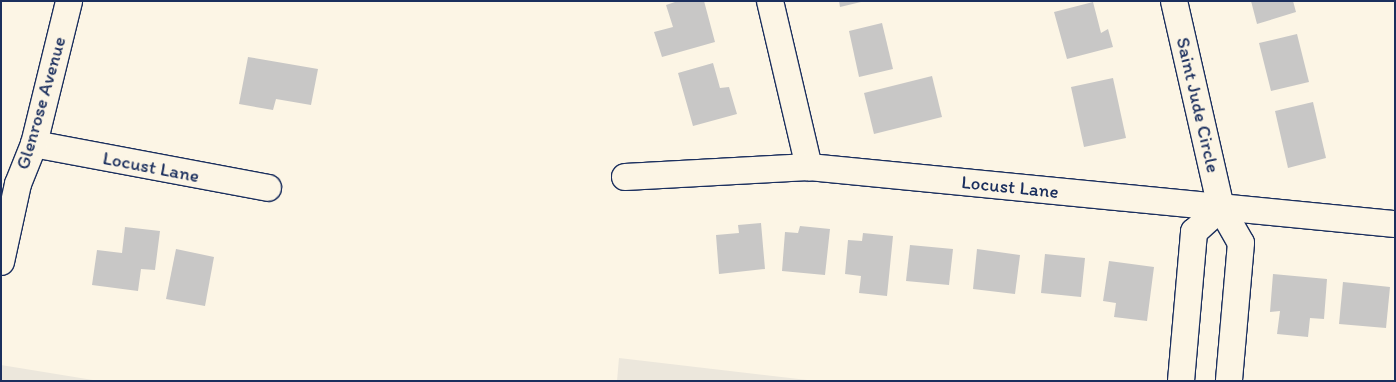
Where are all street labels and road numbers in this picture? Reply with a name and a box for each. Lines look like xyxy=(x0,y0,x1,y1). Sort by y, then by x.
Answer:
street label: Glenrose Avenue xyxy=(11,34,71,172)
street label: Saint Jude Circle xyxy=(1171,35,1225,175)
street label: Locust Lane xyxy=(101,146,201,188)
street label: Locust Lane xyxy=(960,171,1060,203)

